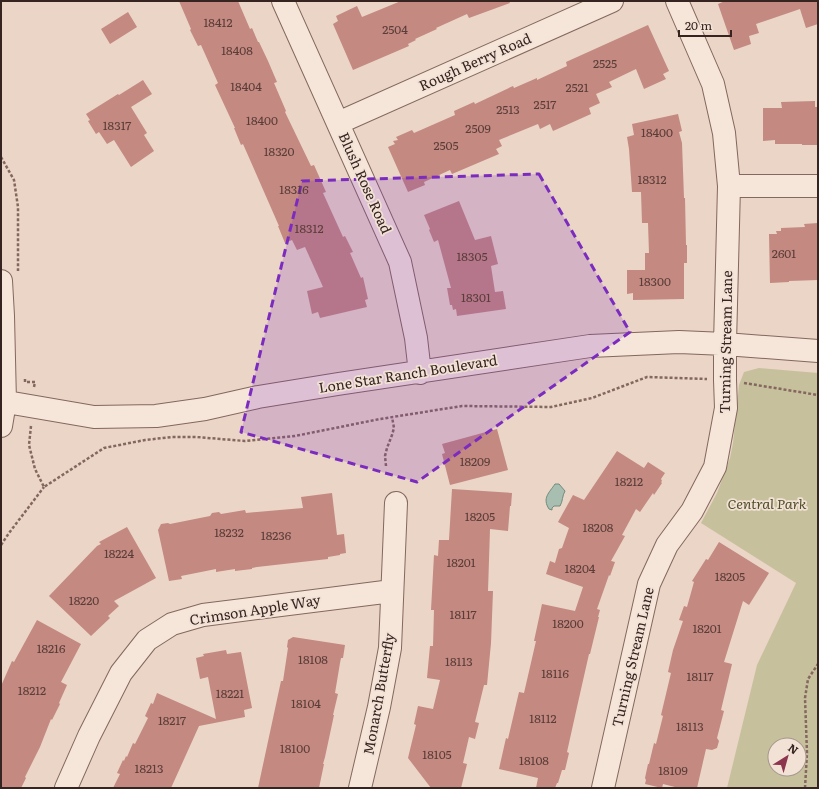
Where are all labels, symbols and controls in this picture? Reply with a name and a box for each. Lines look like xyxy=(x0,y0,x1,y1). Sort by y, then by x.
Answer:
scale bar xyxy=(679,12,731,38)
house number: 18412 xyxy=(203,13,233,31)
text: 20 m xyxy=(685,16,712,34)
house number: 2504 xyxy=(382,20,408,38)
street label: Rough Berry Road xyxy=(415,27,534,95)
house number: 18408 xyxy=(221,41,253,59)
house number: 2525 xyxy=(593,54,617,72)
house number: 18404 xyxy=(230,77,262,95)
house number: 2521 xyxy=(565,78,589,96)
house number: 2517 xyxy=(534,95,556,113)
house number: 2513 xyxy=(496,100,520,118)
house number: 18400 xyxy=(246,111,278,129)
house number: 18317 xyxy=(103,116,131,134)
house number: 2509 xyxy=(465,119,491,137)
house number: 18400 xyxy=(641,123,673,141)
street label: Blush Rose Road xyxy=(335,129,397,237)
house number: 2505 xyxy=(433,136,459,154)
house number: 18320 xyxy=(264,142,294,160)
house number: 18312 xyxy=(638,170,666,188)
house number: 18316 xyxy=(279,180,309,198)
house number: 18312 xyxy=(295,219,323,237)
house number: 2601 xyxy=(772,244,796,262)
house number: 18305 xyxy=(456,247,488,265)
street label: Turning Stream Lane xyxy=(714,270,736,414)
house number: 18300 xyxy=(639,272,671,290)
house number: 18301 xyxy=(461,288,491,306)
street label: Lone Star Ranch Boulevard xyxy=(317,349,499,397)
house number: 18209 xyxy=(460,452,490,470)
house number: 18212 xyxy=(615,472,643,490)
park label: Central Park xyxy=(728,493,807,513)
house number: 18205 xyxy=(465,507,495,525)
house number: 18208 xyxy=(583,518,614,536)
house number: 18232 xyxy=(214,523,244,541)
house number: 18236 xyxy=(261,526,292,544)
house number: 18224 xyxy=(104,544,134,562)
house number: 18201 xyxy=(446,553,476,571)
house number: 18204 xyxy=(565,559,596,577)
house number: 18205 xyxy=(715,567,745,585)
street label: Turning Stream Lane xyxy=(606,585,658,729)
street label: Crimson Apple Way xyxy=(188,589,323,629)
house number: 18220 xyxy=(69,591,99,609)
house number: 18117 xyxy=(450,605,477,623)
house number: 18200 xyxy=(552,614,584,632)
house number: 18201 xyxy=(692,619,722,637)
street label: Monarch Butterfly xyxy=(357,630,399,756)
house number: 18216 xyxy=(37,639,66,657)
house number: 18108 xyxy=(298,650,328,668)
house number: 18113 xyxy=(445,652,473,670)
house number: 18116 xyxy=(541,664,569,682)
house number: 18117 xyxy=(687,667,714,685)
house number: 18212 xyxy=(18,681,46,699)
house number: 18221 xyxy=(216,684,244,702)
house number: 18104 xyxy=(291,694,321,712)
house number: 18112 xyxy=(529,709,557,727)
house number: 18217 xyxy=(158,711,186,729)
house number: 18113 xyxy=(676,717,704,735)
north arrow xyxy=(767,737,807,777)
house number: 18100 xyxy=(280,739,310,757)
text: N xyxy=(785,739,802,757)
house number: 18105 xyxy=(422,745,452,763)
house number: 18108 xyxy=(519,751,549,769)
house number: 18213 xyxy=(135,759,163,777)
house number: 18109 xyxy=(658,761,688,779)

